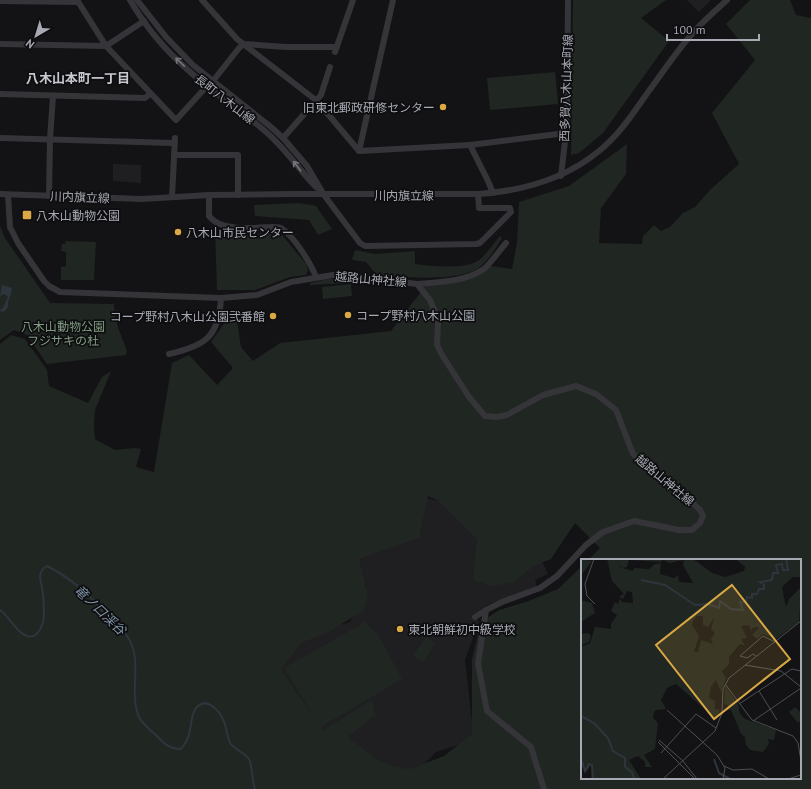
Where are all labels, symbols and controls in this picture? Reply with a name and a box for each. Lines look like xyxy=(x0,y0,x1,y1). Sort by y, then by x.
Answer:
north arrow xyxy=(16,16,56,56)
scale bar xyxy=(667,16,759,42)
text: 100 m xyxy=(673,22,706,37)
street label: 西多賀八木山本町線 xyxy=(557,34,575,142)
text: N xyxy=(23,36,37,52)
one-way arrow xyxy=(175,57,185,67)
district label: 八木山本町一丁目 xyxy=(26,70,130,87)
street label: 長町八木山線 xyxy=(192,71,258,127)
place label: 旧東北郵政研修センター xyxy=(303,100,435,115)
marker: 旧東北郵政研修センター xyxy=(438,102,448,112)
one-way arrow xyxy=(293,161,302,172)
street label: 川内旗立線 xyxy=(50,188,110,206)
street label: 川内旗立線 xyxy=(374,188,434,203)
place label: 八木山動物公園 xyxy=(36,208,120,223)
marker: 八木山動物公園 xyxy=(21,209,33,221)
place label: 八木山市民センター xyxy=(186,225,294,240)
marker: 八木山市民センター xyxy=(173,227,183,237)
street label: 越路山神社線 xyxy=(334,268,408,290)
place label: コープ野村八木山公園 xyxy=(356,308,475,323)
place label: コープ野村八木山公園弐番館 xyxy=(110,309,265,324)
marker: コープ野村八木山公園 xyxy=(343,310,353,320)
marker: コープ野村八木山公園弐番館 xyxy=(268,311,278,321)
park label: 八木山動物公園 フジサキの杜 xyxy=(21,319,105,348)
street label: 越路山神社線 xyxy=(633,451,697,509)
inset map xyxy=(581,559,801,779)
water label: 竜ノ口渓谷 xyxy=(71,581,130,639)
place label: 東北朝鮮初中級学校 xyxy=(408,622,516,637)
marker: 東北朝鮮初中級学校 xyxy=(395,624,405,634)

